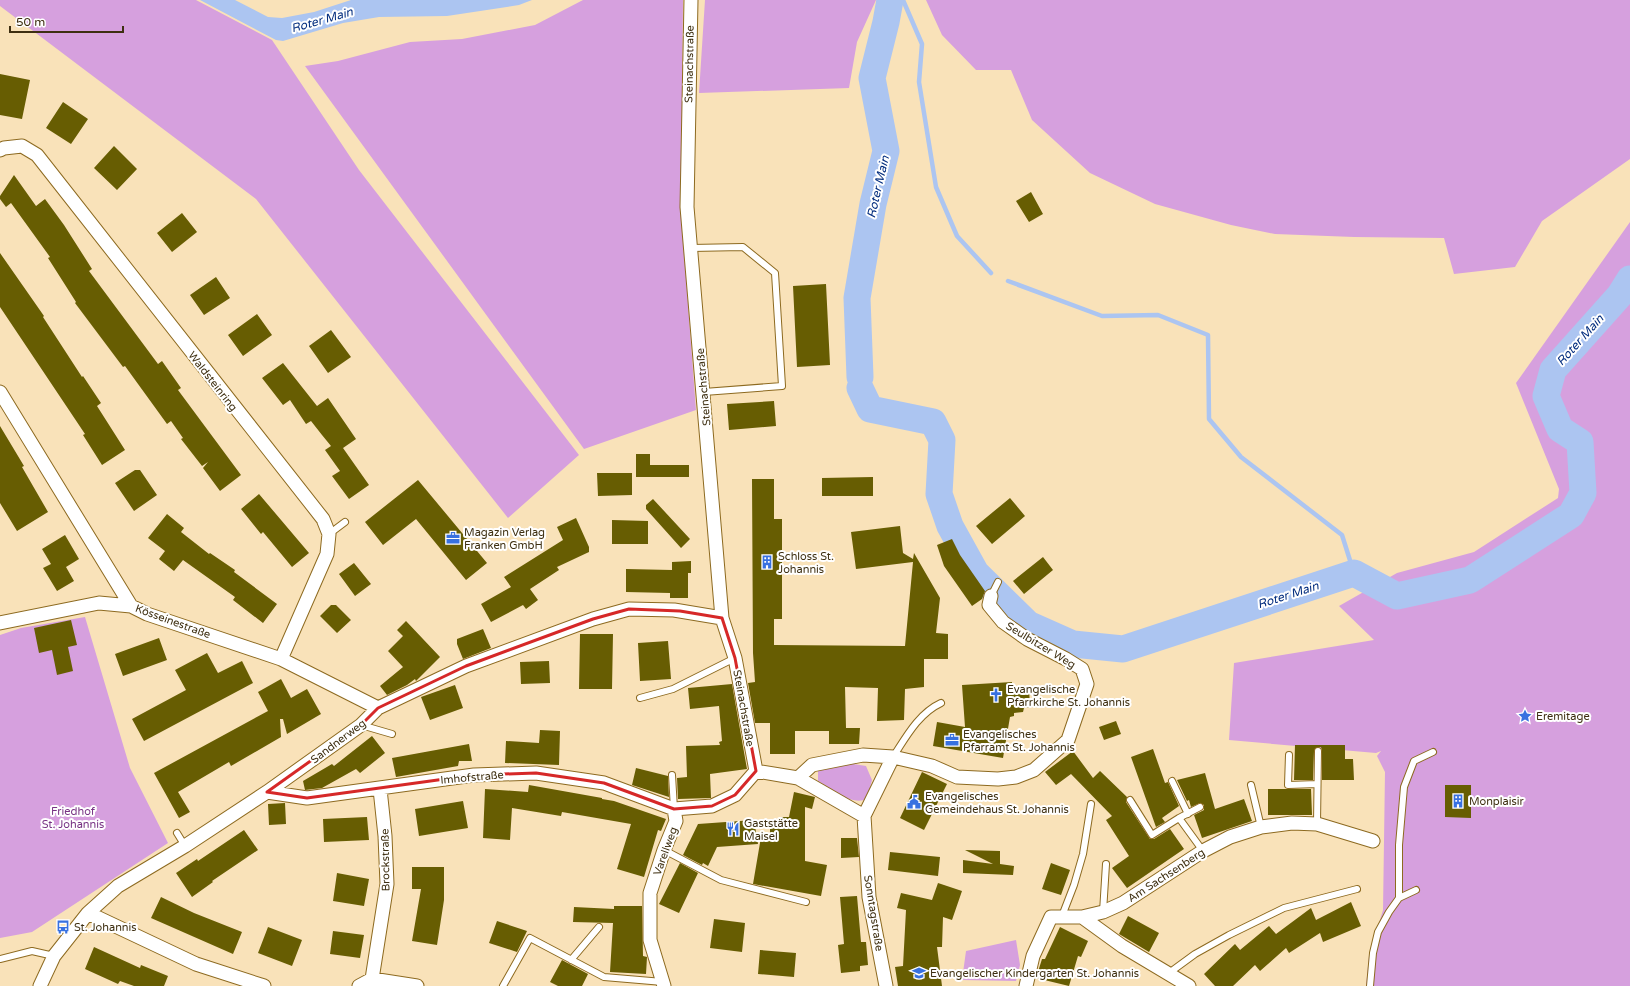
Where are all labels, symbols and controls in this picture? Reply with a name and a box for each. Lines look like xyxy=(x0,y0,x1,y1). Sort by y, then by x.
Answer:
water label: Roter Main xyxy=(290,4,355,35)
scale bar xyxy=(10,8,123,34)
text: 50 m xyxy=(16,15,45,29)
street label: Steinachstraße xyxy=(682,25,697,103)
water label: Roter Main xyxy=(864,154,892,219)
water label: Roter Main xyxy=(1554,311,1607,368)
street label: Steinachstraße xyxy=(694,348,713,426)
street label: Waldsteinring xyxy=(185,349,240,414)
place label: Magazin Verlag Franken GmbH xyxy=(464,526,545,552)
office icon: Magazin Verlag Franken GmbH xyxy=(445,530,461,546)
place label: Schloss St. Johannis xyxy=(778,550,834,576)
building icon: Schloss St. Johannis xyxy=(759,554,775,570)
water label: Roter Main xyxy=(1256,578,1321,611)
street label: Kösseinestraße xyxy=(133,602,212,641)
street label: Seulbitzer Weg xyxy=(1004,620,1078,671)
street label: Steinachstraße xyxy=(730,669,757,748)
place label: Evangelische Pfarrkirche St. Johannis xyxy=(1007,683,1130,709)
church icon: Evangelische Pfarrkirche St. Johannis xyxy=(988,687,1004,703)
place icon: Eremitage xyxy=(1517,708,1533,724)
place label: Eremitage xyxy=(1536,710,1590,723)
street label: Sandnerweg xyxy=(308,716,368,766)
place label: Evangelisches Pfarramt St. Johannis xyxy=(963,728,1075,754)
office icon: Evangelisches Pfarramt St. Johannis xyxy=(944,732,960,748)
street label: Imhofstraße xyxy=(440,768,504,787)
place label: Evangelisches Gemeindehaus St. Johannis xyxy=(925,790,1069,816)
building icon: Monplaisir xyxy=(1450,793,1466,809)
public building icon: Evangelisches Gemeindehaus St. Johannis xyxy=(906,794,922,810)
place label: Monplaisir xyxy=(1469,795,1524,808)
park label: Friedhof St. Johannis xyxy=(42,805,104,831)
place label: Gaststätte Maisel xyxy=(744,817,798,843)
restaurant icon: Gaststätte Maisel xyxy=(725,821,741,837)
street label: Varellweg xyxy=(651,825,680,877)
street label: Brockstraße xyxy=(378,828,393,892)
street label: Am Sachsenberg xyxy=(1125,846,1207,905)
street label: Sonntagstraße xyxy=(861,874,886,952)
bus stop icon: St. Johannis xyxy=(55,919,71,935)
place label: St. Johannis xyxy=(74,921,137,934)
school or university icon: Evangelischer Kindergarten St. Johannis xyxy=(911,965,927,981)
place label: Evangelischer Kindergarten St. Johannis xyxy=(930,967,1139,980)

